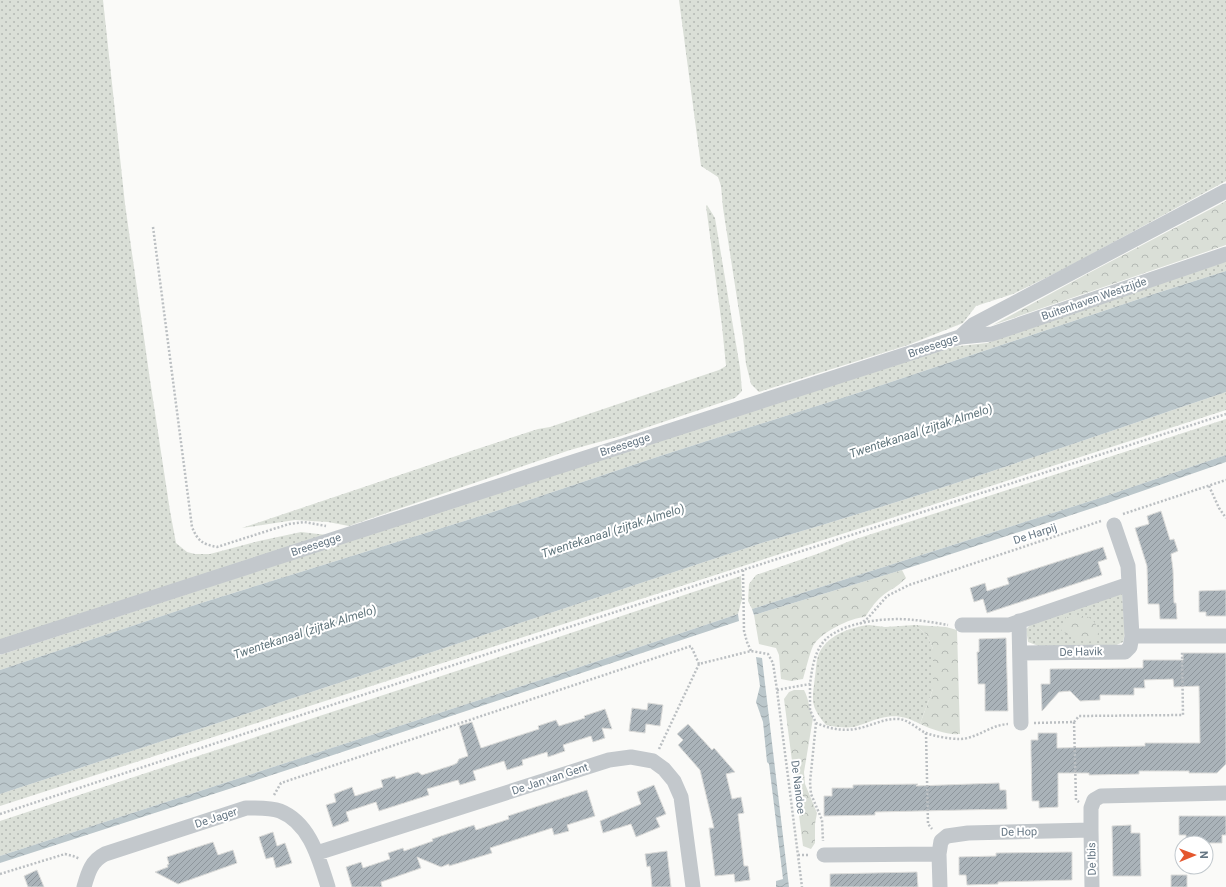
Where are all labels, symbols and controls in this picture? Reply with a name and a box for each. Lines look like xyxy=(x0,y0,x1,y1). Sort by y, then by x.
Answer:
street label: Buitenhaven Westzijde xyxy=(1040,275,1148,323)
street label: Breesegge xyxy=(906,331,960,361)
water label: Twentekanaal (zijtak Almelo) xyxy=(848,401,994,461)
street label: Breesegge xyxy=(598,431,652,459)
water label: Twentekanaal (zijtak Almelo) xyxy=(540,501,686,561)
street label: De Harpij xyxy=(1012,521,1058,547)
street label: Breesegge xyxy=(289,531,343,559)
water label: Twentekanaal (zijtak Almelo) xyxy=(232,602,378,662)
street label: De Havik xyxy=(1059,645,1103,659)
street label: De Nandoe xyxy=(788,759,808,815)
street label: De Jan van Gent xyxy=(510,760,590,797)
street label: De Jager xyxy=(193,805,239,831)
street label: De Hop xyxy=(1001,825,1037,839)
north arrow xyxy=(1174,835,1214,875)
street label: De Ibis xyxy=(1085,842,1099,876)
text: N xyxy=(1197,851,1210,859)

